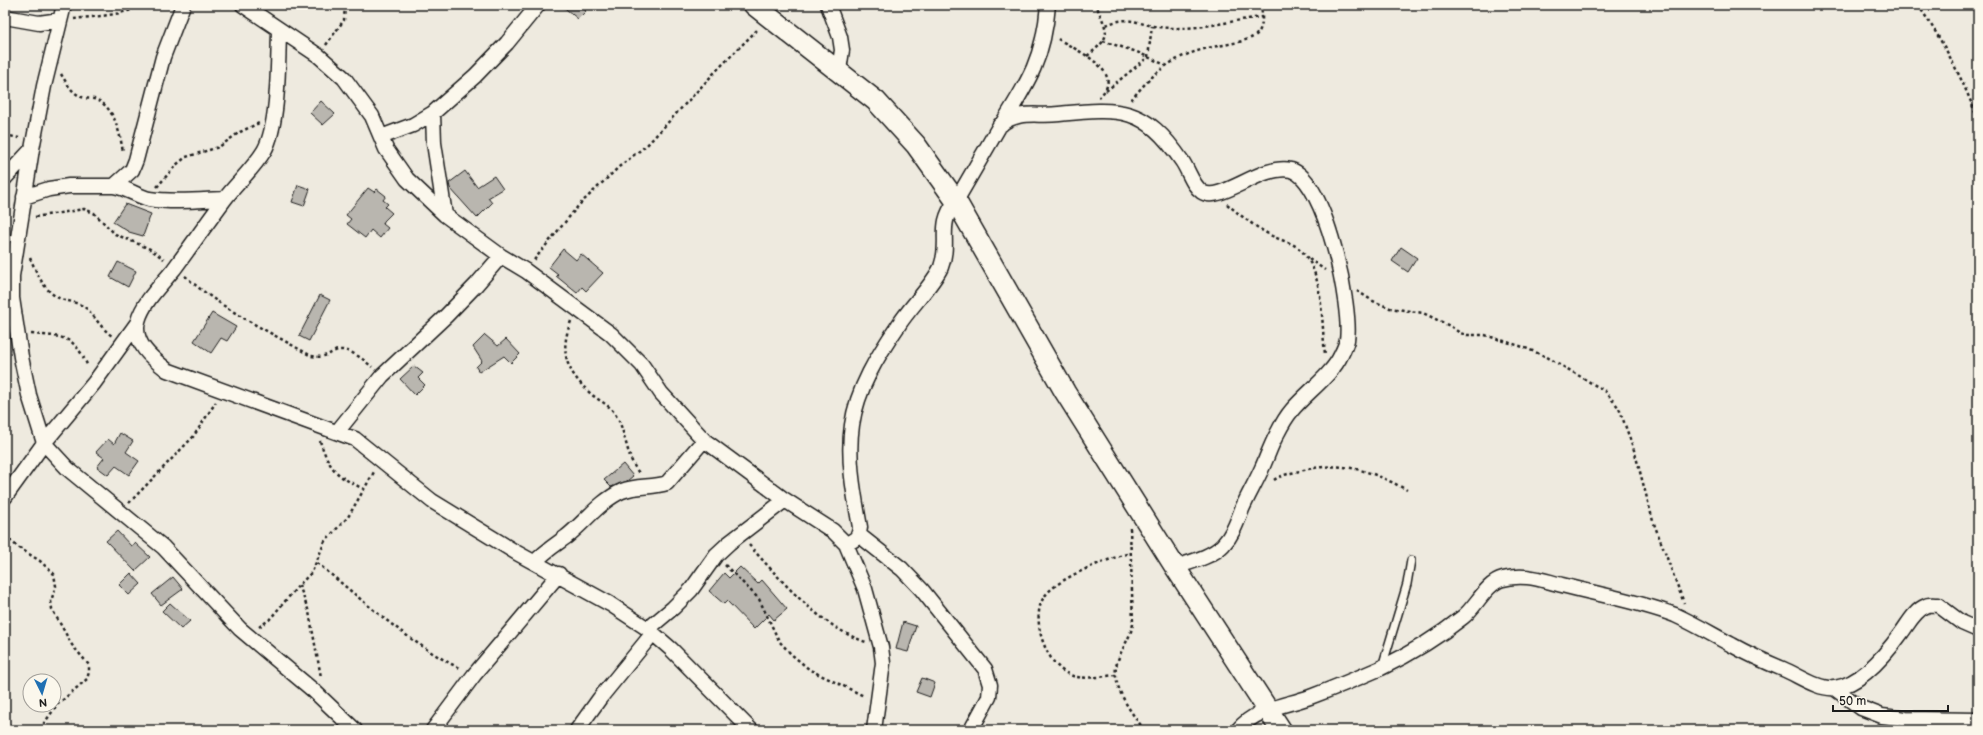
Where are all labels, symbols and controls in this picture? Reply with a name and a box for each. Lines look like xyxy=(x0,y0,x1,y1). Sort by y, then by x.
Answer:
north arrow xyxy=(22,673,62,713)
scale bar xyxy=(1833,687,1948,713)
text: 50 m xyxy=(1839,694,1866,709)
text: N xyxy=(38,696,48,709)

